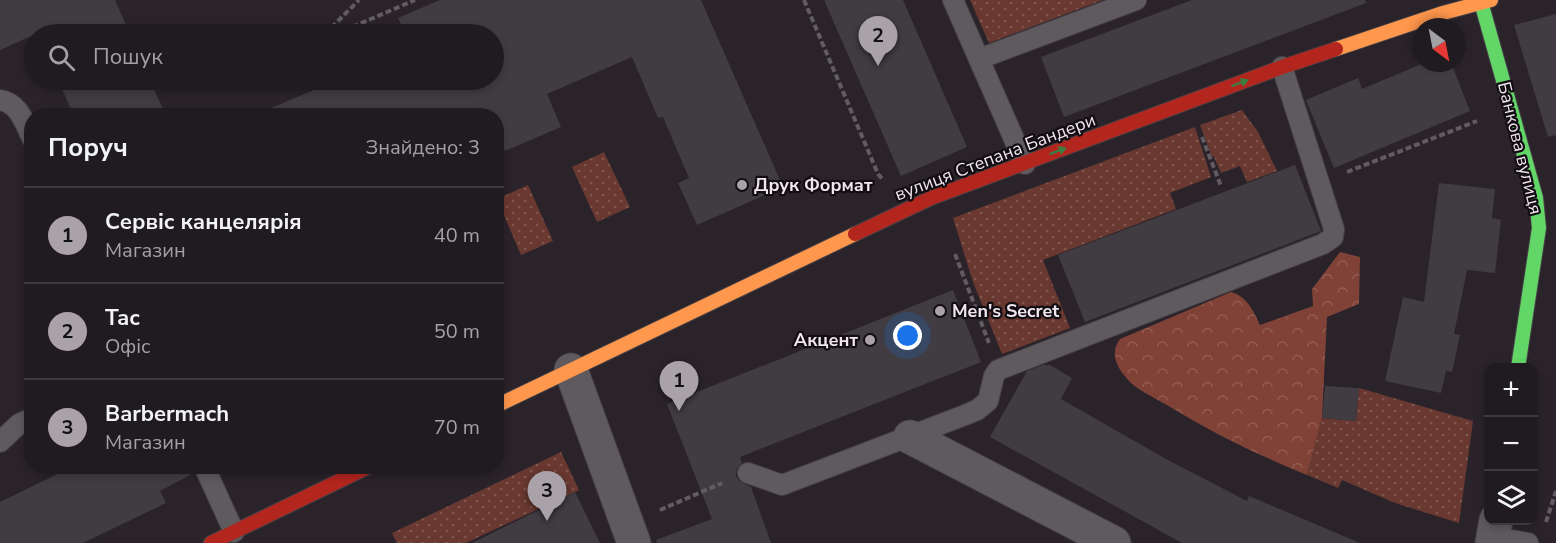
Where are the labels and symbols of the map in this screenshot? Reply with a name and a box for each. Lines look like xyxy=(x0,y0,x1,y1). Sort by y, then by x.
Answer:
pin: 2 xyxy=(858,16,898,66)
north arrow xyxy=(1412,18,1466,72)
one-way arrow xyxy=(1232,77,1250,87)
street label: Банкова вулиця xyxy=(1492,79,1548,217)
street label: вулиця Степана Бандери xyxy=(891,108,1099,206)
one-way arrow xyxy=(1049,146,1067,156)
place label: Друк Формат xyxy=(754,173,873,197)
marker: Друк Формат xyxy=(735,178,749,192)
place label: Men's Secret xyxy=(952,299,1059,323)
marker: Men's Secret xyxy=(933,304,947,318)
your location xyxy=(893,321,922,350)
place label: Акцент xyxy=(794,328,858,352)
marker: Акцент xyxy=(863,333,877,347)
pin: 1 xyxy=(660,362,698,411)
pin: 3 xyxy=(528,472,566,521)

